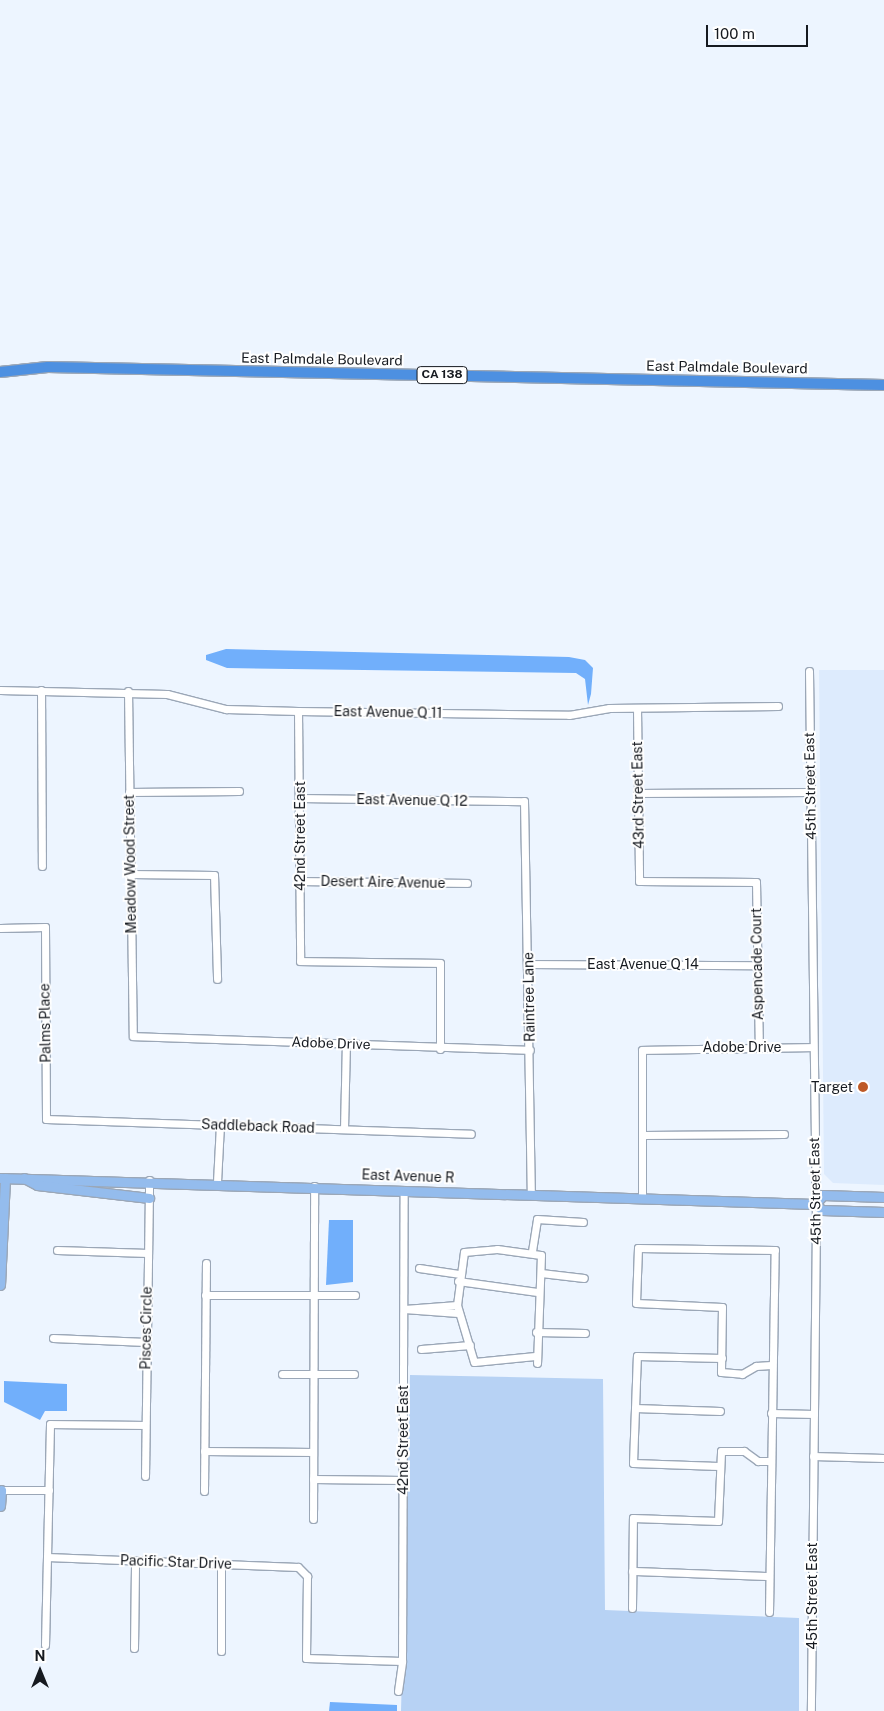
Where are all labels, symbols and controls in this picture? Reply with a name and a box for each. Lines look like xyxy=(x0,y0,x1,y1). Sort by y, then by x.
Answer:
scale bar xyxy=(709,15,812,47)
text: 100 m xyxy=(714,25,755,42)
street label: East Palmdale Boulevard xyxy=(241,349,403,369)
street label: East Palmdale Boulevard xyxy=(646,357,808,377)
road number: CA 138 xyxy=(416,366,468,384)
street label: East Avenue Q 11 xyxy=(333,703,443,721)
street label: 45th Street East xyxy=(801,732,819,840)
street label: 43rd Street East xyxy=(629,741,647,849)
street label: 42nd Street East xyxy=(292,781,308,891)
street label: East Avenue Q 12 xyxy=(356,791,468,809)
street label: Meadow Wood Street xyxy=(120,794,140,934)
street label: Desert Aire Avenue xyxy=(320,873,446,891)
street label: Aspencade Court xyxy=(748,908,766,1020)
street label: Raintree Lane xyxy=(520,952,538,1042)
street label: East Avenue Q 14 xyxy=(587,956,699,972)
street label: Palms Place xyxy=(36,983,54,1063)
street label: Adobe Drive xyxy=(291,1033,371,1053)
street label: Adobe Drive xyxy=(702,1039,782,1055)
place label: Target xyxy=(811,1079,853,1095)
marker: Target xyxy=(857,1081,869,1093)
street label: Saddleback Road xyxy=(201,1116,315,1136)
street label: 45th Street East xyxy=(806,1137,824,1245)
street label: East Avenue R xyxy=(361,1166,455,1186)
street label: Pisces Circle xyxy=(137,1286,155,1370)
street label: 42nd Street East xyxy=(395,1385,411,1495)
street label: 45th Street East xyxy=(804,1542,820,1650)
street label: Pacific Star Drive xyxy=(120,1552,232,1572)
north arrow xyxy=(15,1646,65,1696)
text: N xyxy=(35,1648,45,1664)

